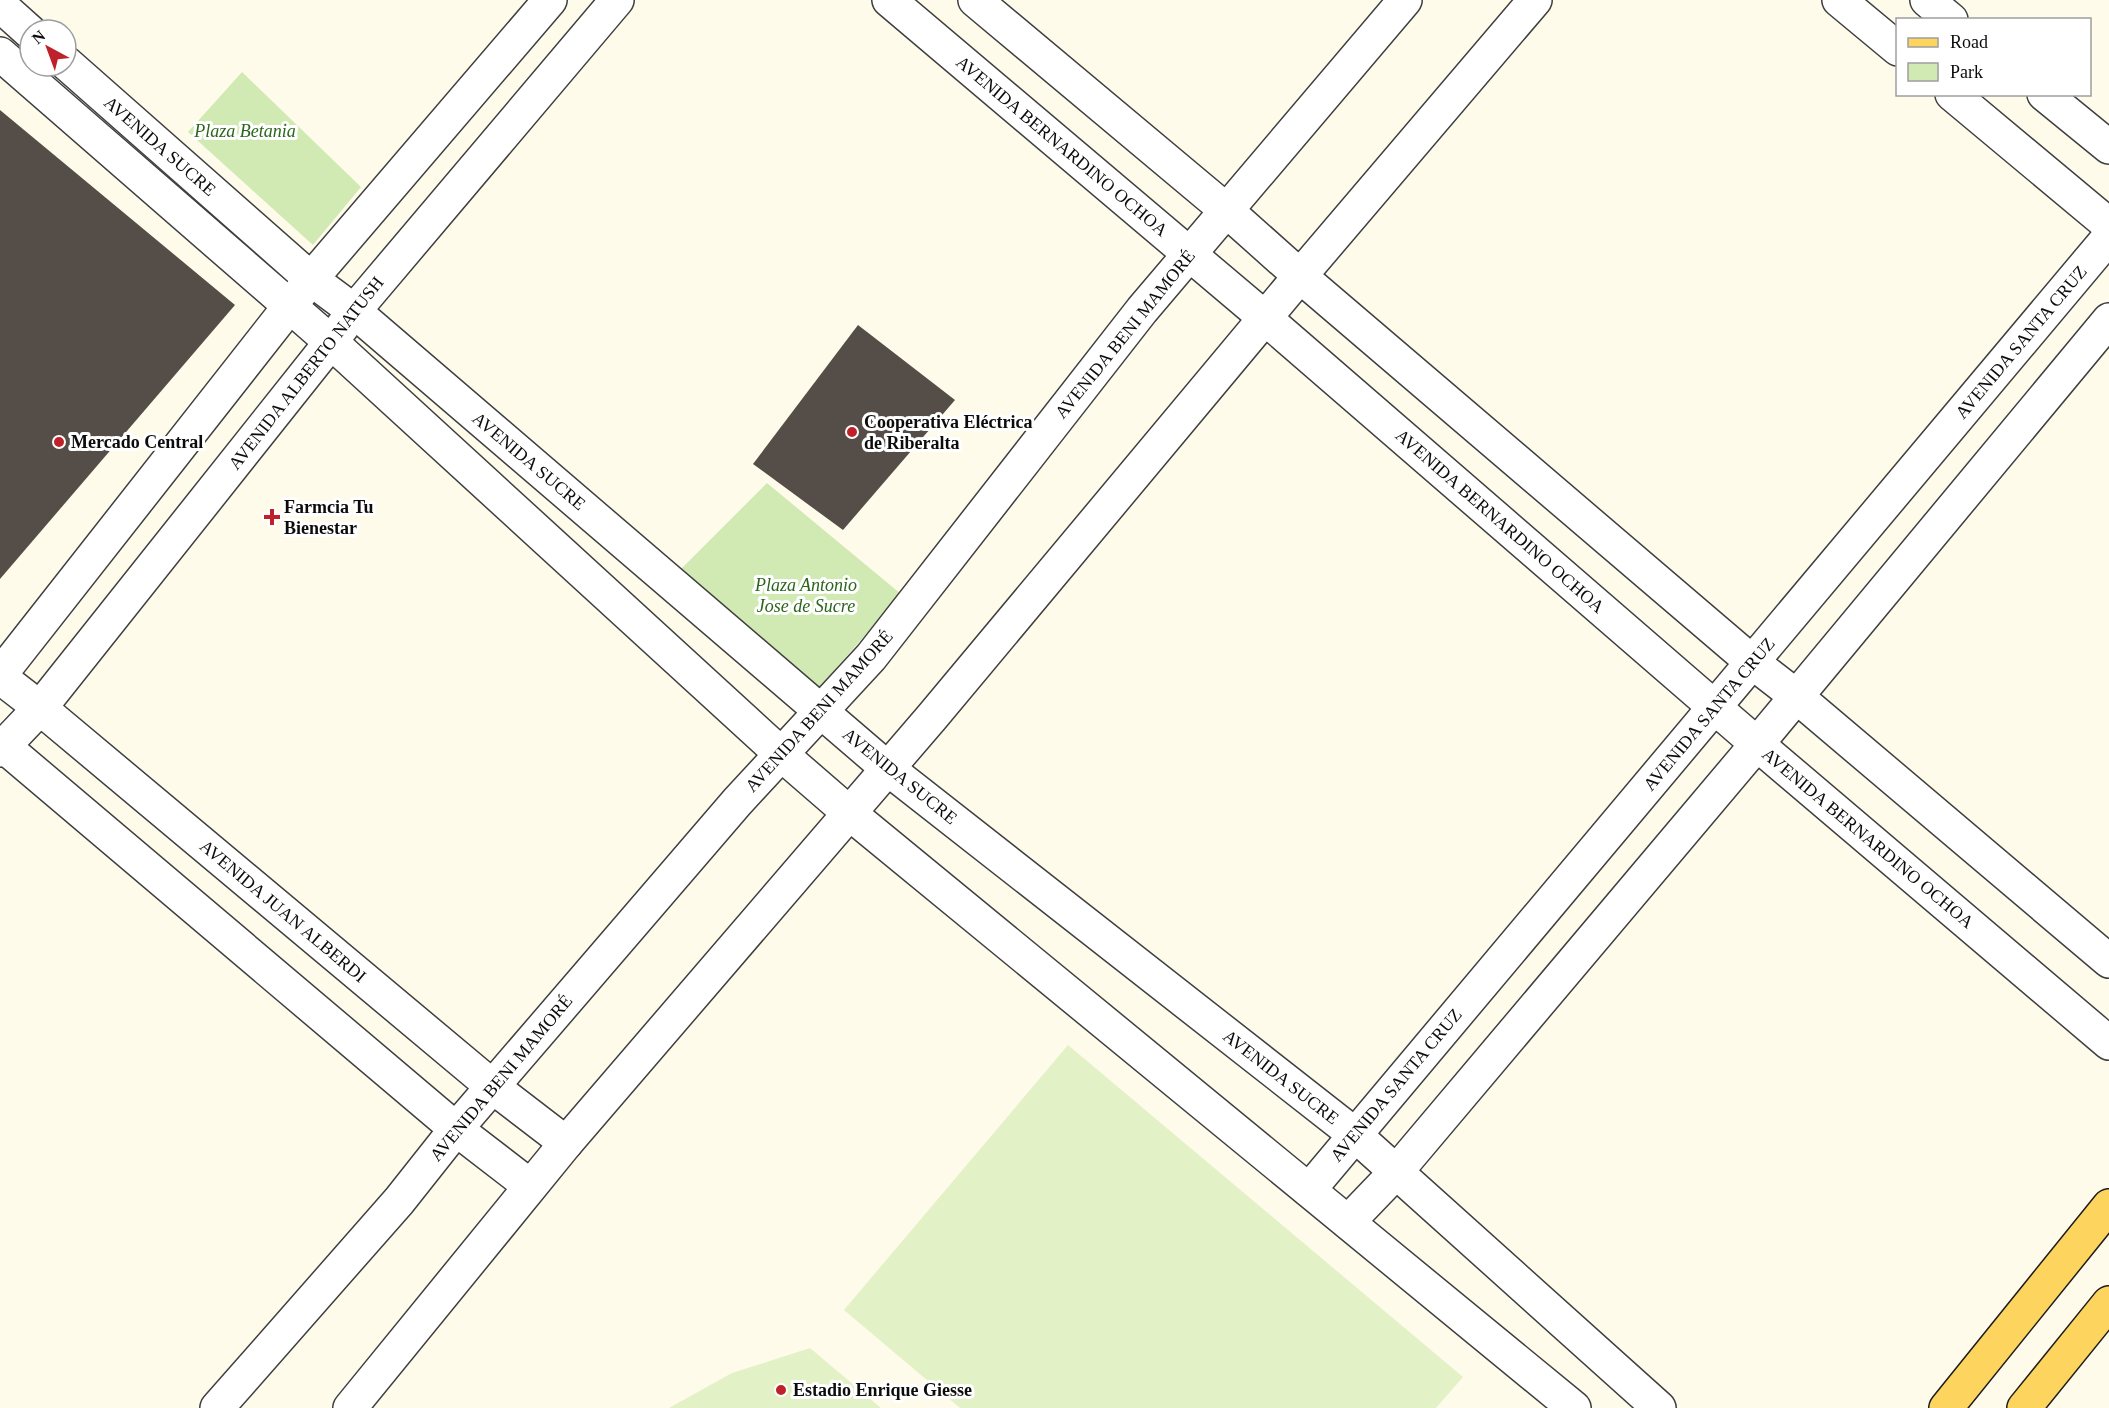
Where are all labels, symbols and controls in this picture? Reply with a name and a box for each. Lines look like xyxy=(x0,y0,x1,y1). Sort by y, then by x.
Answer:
north arrow xyxy=(18,18,78,78)
legend xyxy=(1896,18,2091,96)
text: N xyxy=(29,27,49,47)
text: Road xyxy=(1950,32,1988,52)
street label: AVENIDA BERNARDINO OCHOA xyxy=(952,52,1172,240)
text: Park xyxy=(1950,62,1983,82)
street label: AVENIDA SUCRE xyxy=(100,92,220,200)
park label: Plaza Betania xyxy=(193,121,296,141)
street label: AVENIDA BENI MAMORÉ xyxy=(1050,245,1199,422)
street label: AVENIDA SANTA CRUZ xyxy=(1951,262,2091,422)
street label: AVENIDA ALBERTO NATUSH xyxy=(224,273,388,473)
street label: AVENIDA SUCRE xyxy=(468,408,590,514)
place label: Cooperativa Eléctrica de Riberalta xyxy=(864,412,1032,453)
marker: Cooperativa Eléctrica de Riberalta xyxy=(845,425,859,439)
street label: AVENIDA BERNARDINO OCHOA xyxy=(1392,425,1608,617)
place label: Mercado Central xyxy=(71,432,203,452)
marker: Mercado Central xyxy=(52,435,66,449)
place label: Farmcia Tu Bienestar xyxy=(284,497,374,538)
marker: Farmcia Tu Bienestar xyxy=(265,510,279,524)
park label: Plaza Antonio Jose de Sucre xyxy=(754,575,857,616)
street label: AVENIDA BENI MAMORÉ xyxy=(740,625,897,796)
street label: AVENIDA SANTA CRUZ xyxy=(1639,634,1779,794)
street label: AVENIDA SUCRE xyxy=(839,724,961,828)
street label: AVENIDA BERNARDINO OCHOA xyxy=(1758,744,1978,932)
street label: AVENIDA JUAN ALBERDI xyxy=(196,836,370,986)
street label: AVENIDA BENI MAMORÉ xyxy=(425,990,576,1165)
street label: AVENIDA SANTA CRUZ xyxy=(1326,1005,1466,1165)
street label: AVENIDA SUCRE xyxy=(1219,1026,1343,1128)
place label: Estadio Enrique Giesse xyxy=(793,1380,972,1400)
marker: Estadio Enrique Giesse xyxy=(774,1383,788,1397)

